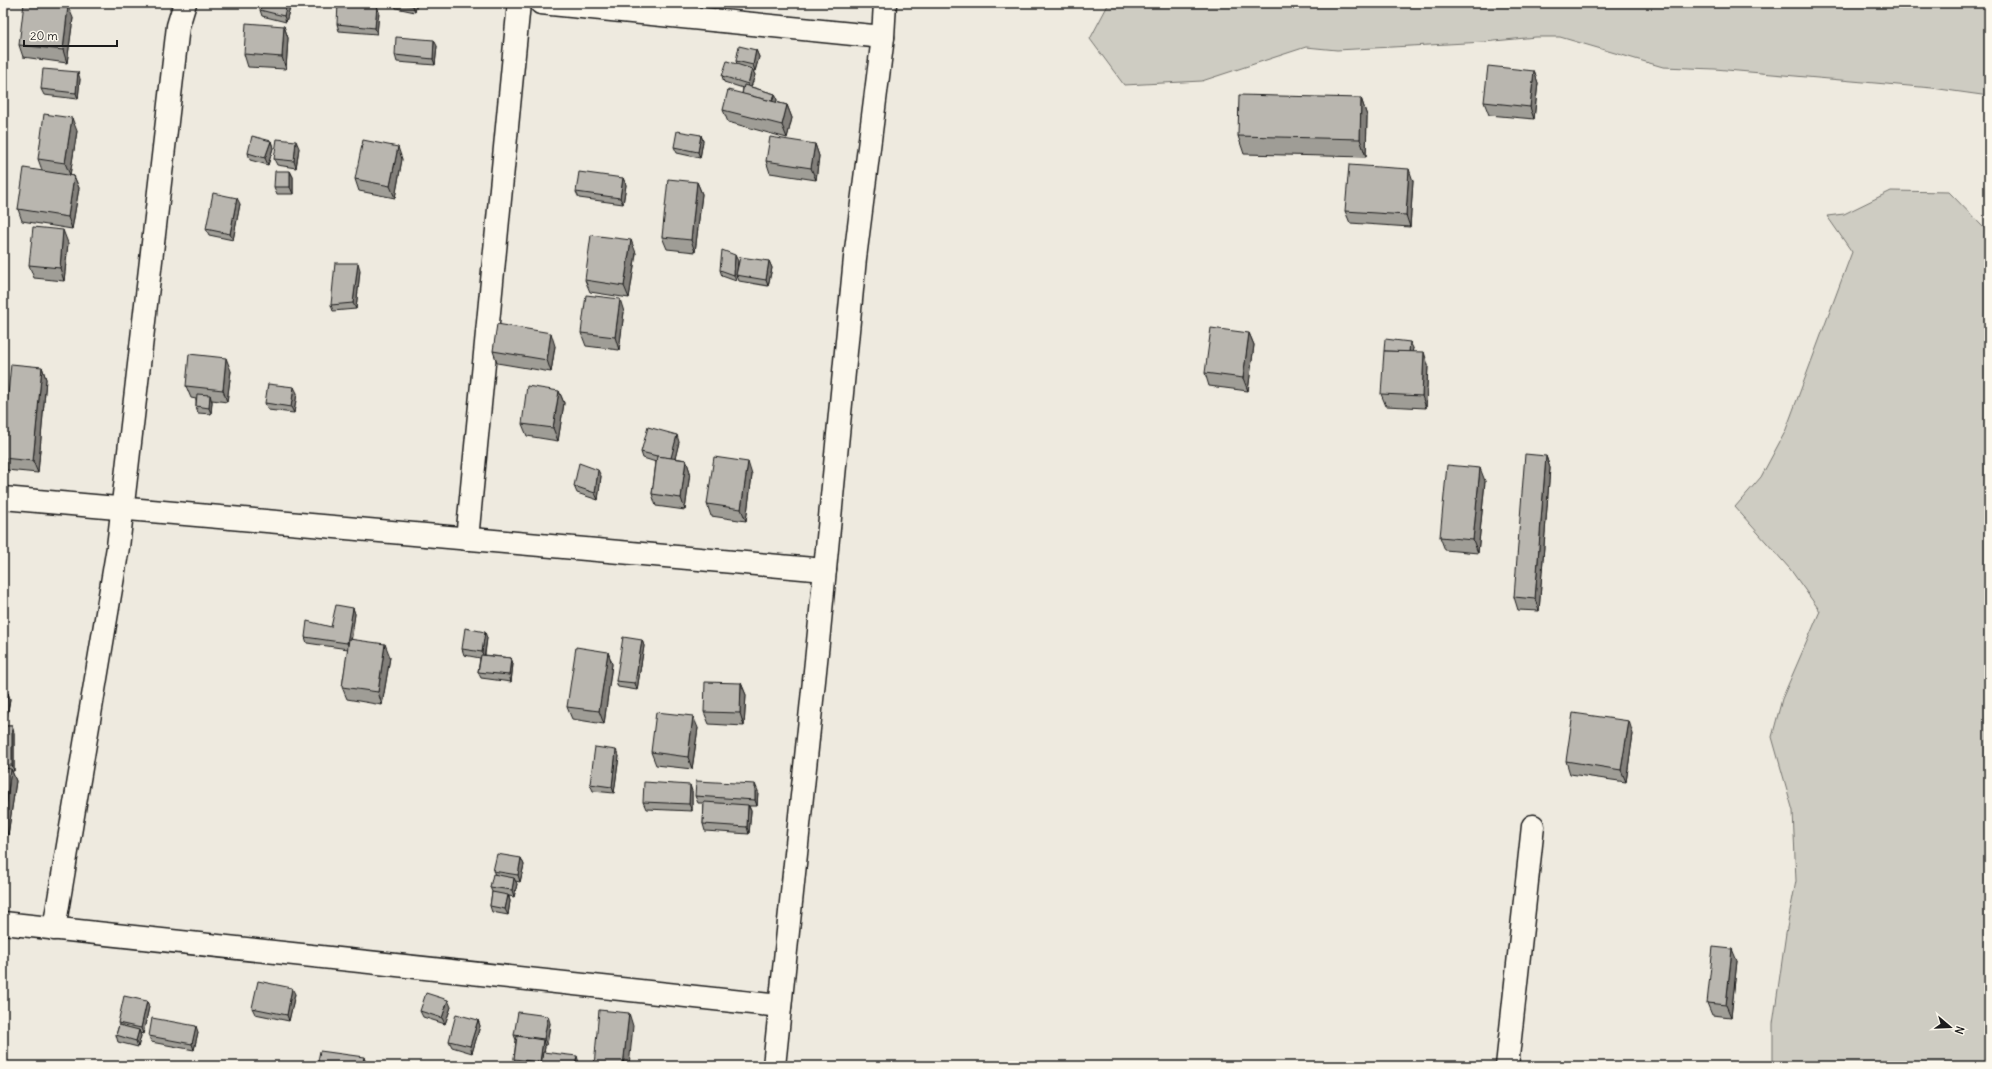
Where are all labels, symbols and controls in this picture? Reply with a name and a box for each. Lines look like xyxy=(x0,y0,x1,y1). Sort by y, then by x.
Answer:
scale bar xyxy=(24,22,117,48)
text: 20 m xyxy=(30,28,58,43)
north arrow xyxy=(1930,1007,1970,1047)
text: N xyxy=(1952,1024,1967,1036)

